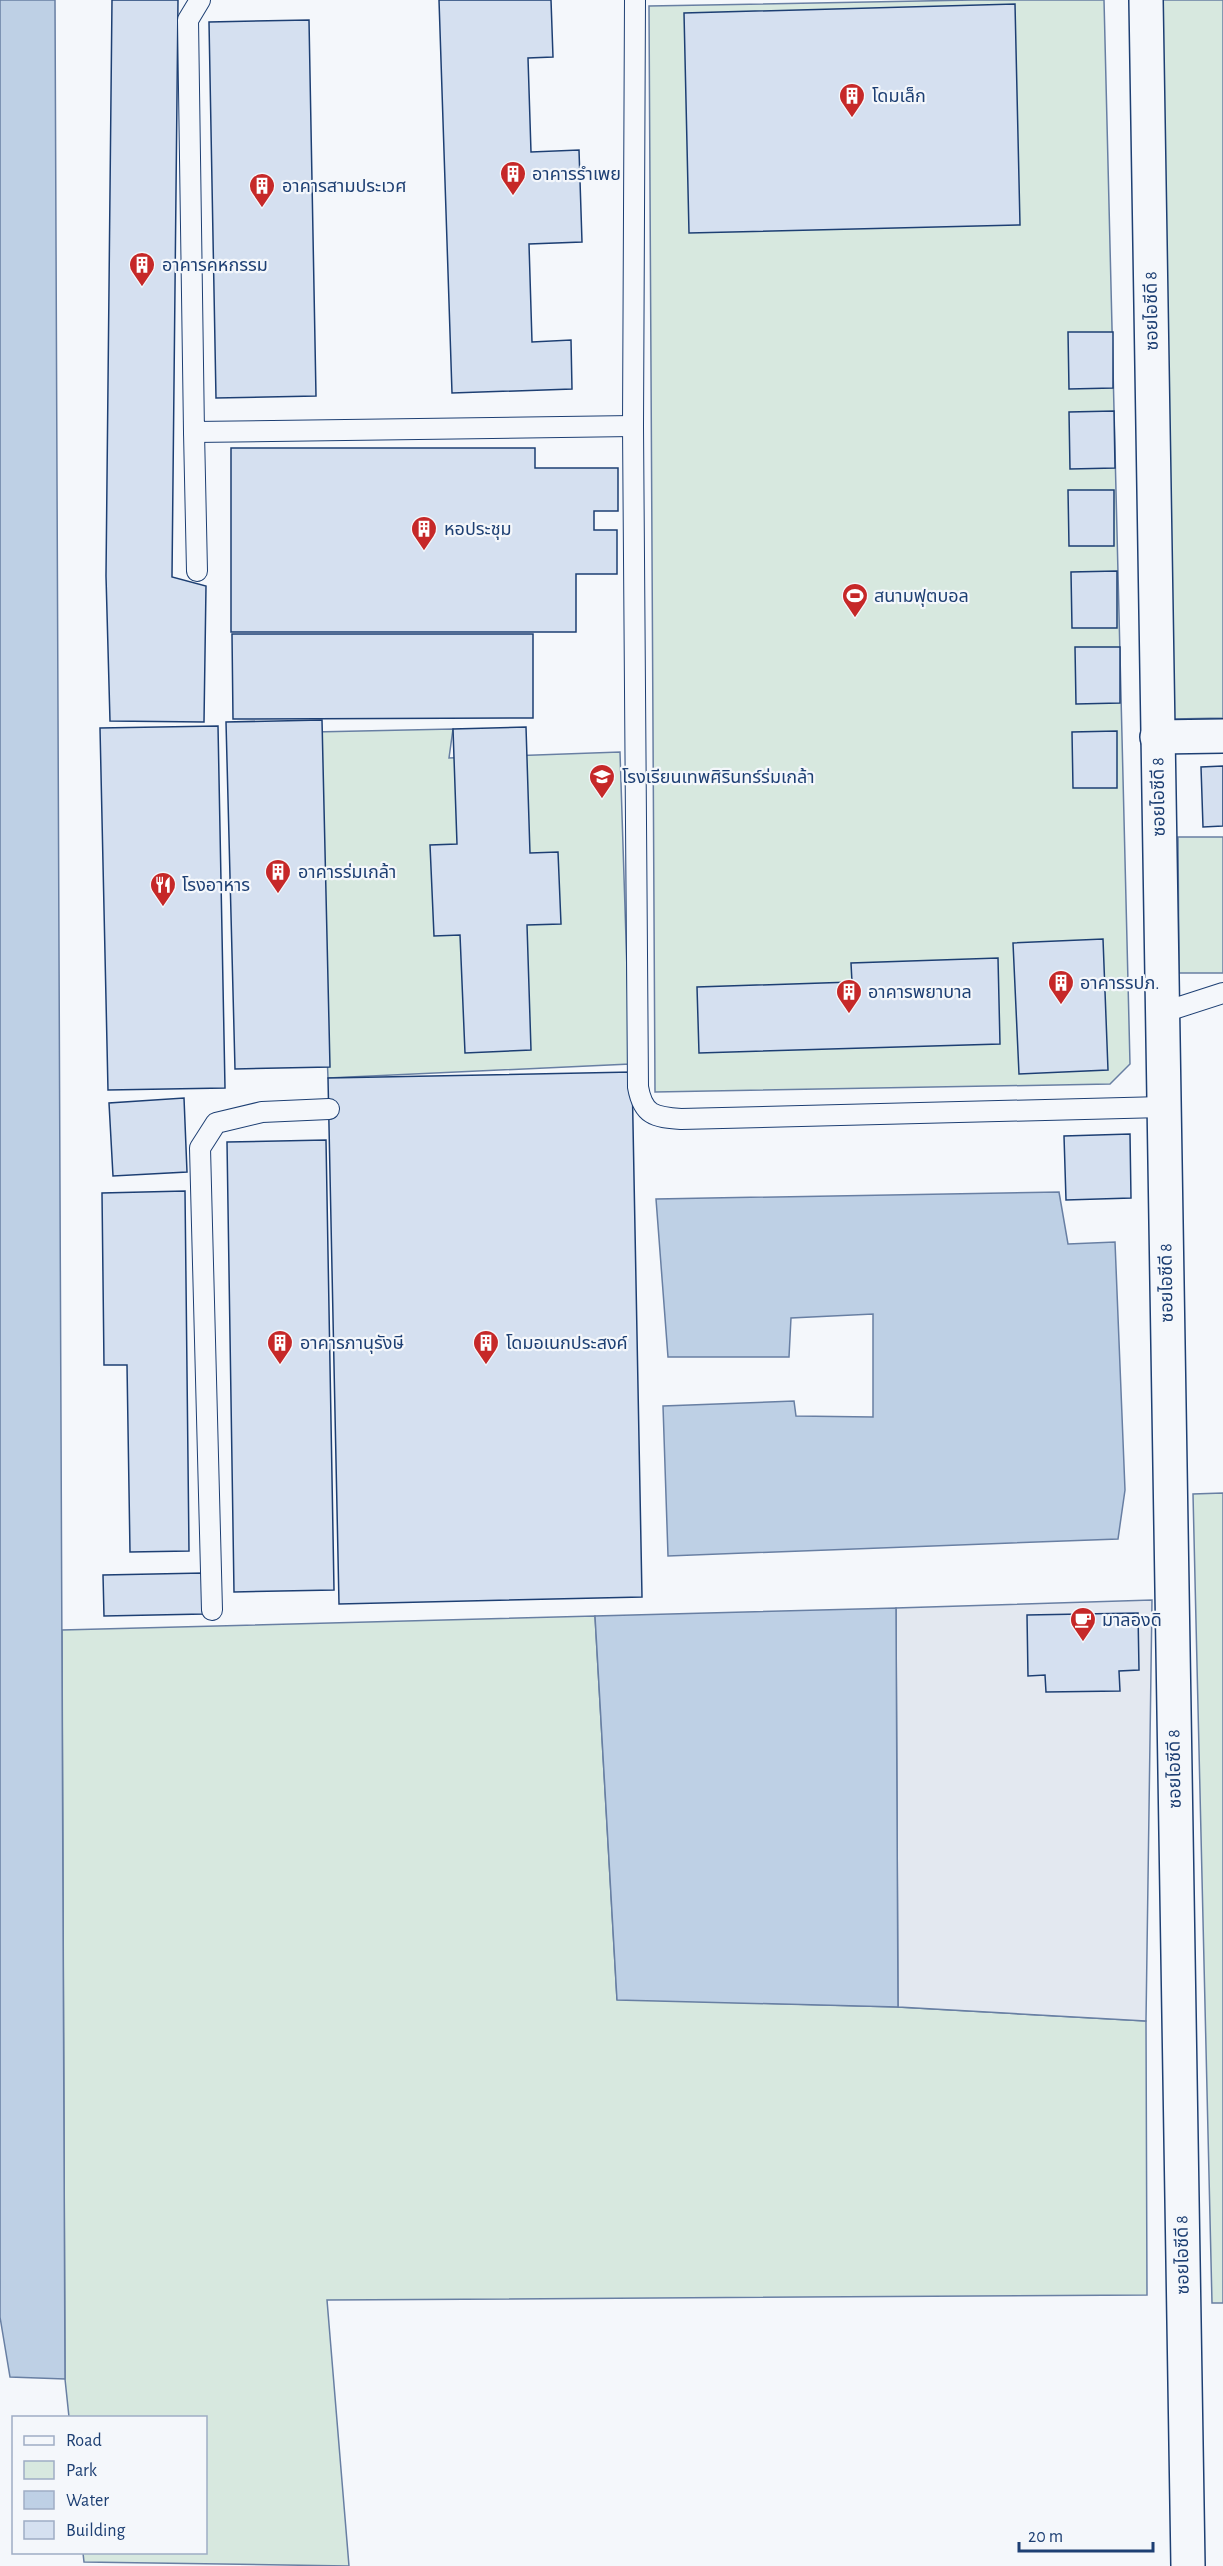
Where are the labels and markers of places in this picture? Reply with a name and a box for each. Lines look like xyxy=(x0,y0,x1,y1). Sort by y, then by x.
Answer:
building icon: โดมเล็ก xyxy=(837,81,867,119)
place label: โดมเล็ก xyxy=(872,87,926,106)
building icon: อาคารรำเพย xyxy=(498,159,528,197)
place label: อาคารรำเพย xyxy=(532,166,621,184)
building icon: อาคารสามประเวศ xyxy=(247,171,277,209)
place label: อาคารสามประเวศ xyxy=(282,178,407,196)
building icon: อาคารคหกรรม xyxy=(127,250,157,288)
place label: อาคารคหกรรม xyxy=(162,257,268,275)
building icon: หอประชุม xyxy=(409,514,439,552)
place label: หอประชุม xyxy=(444,521,512,540)
sports icon: สนามฟุตบอล xyxy=(840,581,870,619)
place label: สนามฟุตบอล xyxy=(874,588,969,607)
school or university icon: โรงเรียนเทพศิรินทร์ร่มเกล้า xyxy=(587,762,617,800)
place label: โรงเรียนเทพศิรินทร์ร่มเกล้า xyxy=(622,767,815,787)
building icon: อาคารร่มเกล้า xyxy=(263,857,293,895)
place label: อาคารร่มเกล้า xyxy=(298,862,396,882)
restaurant icon: โรงอาหาร xyxy=(148,870,178,908)
place label: โรงอาหาร xyxy=(182,876,250,895)
building icon: อาคารรปภ. xyxy=(1046,968,1076,1006)
place label: อาคารรปภ. xyxy=(1080,975,1159,993)
building icon: อาคารพยาบาล xyxy=(834,977,864,1015)
place label: อาคารพยาบาล xyxy=(868,984,972,1002)
building icon: อาคารภานุรังษี xyxy=(265,1328,295,1366)
building icon: โดมอเนกประสงค์ xyxy=(471,1328,501,1366)
place label: อาคารภานุรังษี xyxy=(300,1334,404,1354)
place label: โดมอเนกประสงค์ xyxy=(506,1334,628,1353)
cafe icon: มาลองดิ xyxy=(1068,1605,1098,1643)
place label: มาลองดิ xyxy=(1102,1612,1162,1630)

